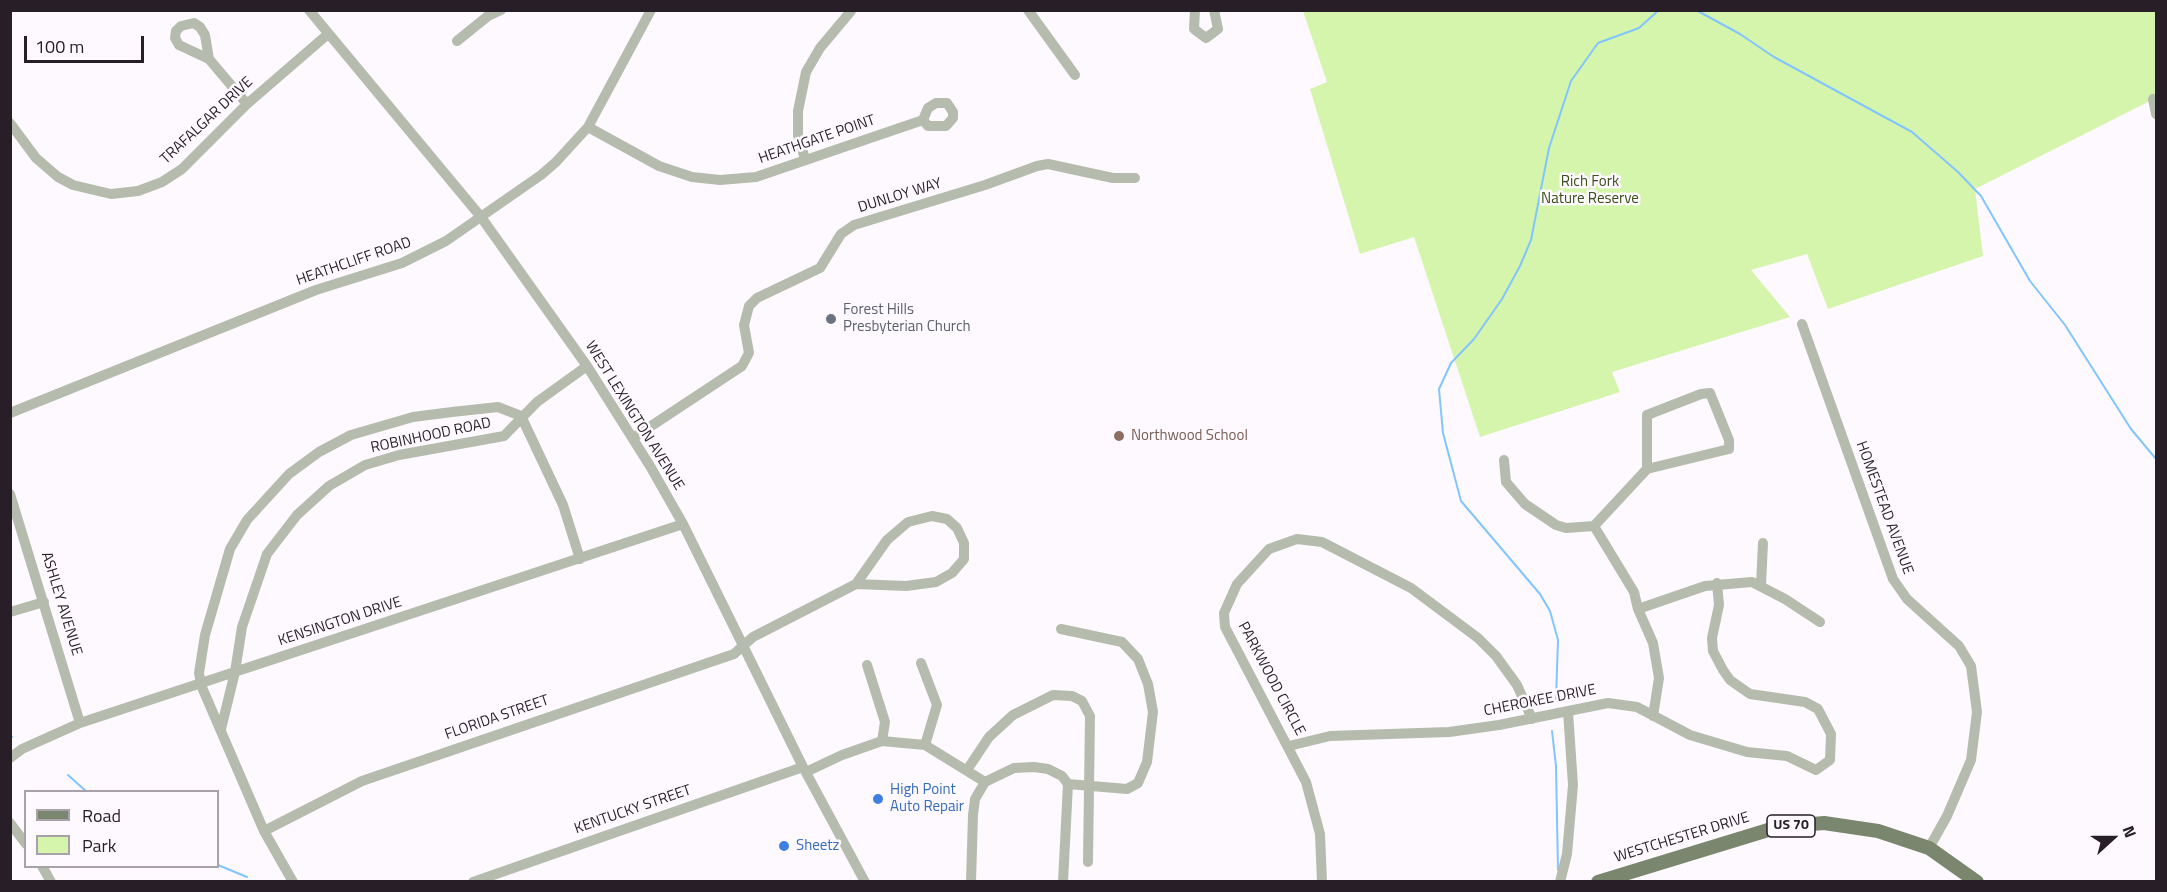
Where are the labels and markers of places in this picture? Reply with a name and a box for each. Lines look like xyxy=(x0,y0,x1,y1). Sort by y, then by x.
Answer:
place label: Forest Hills Presbyterian Church xyxy=(843,301,970,336)
marker: Forest Hills Presbyterian Church xyxy=(824,312,838,326)
place label: Northwood School xyxy=(1131,427,1248,445)
marker: Northwood School xyxy=(1112,429,1126,443)
place label: High Point Auto Repair xyxy=(890,781,964,816)
marker: High Point Auto Repair xyxy=(871,792,885,806)
place label: Sheetz xyxy=(796,837,839,855)
marker: Sheetz xyxy=(777,839,791,853)

